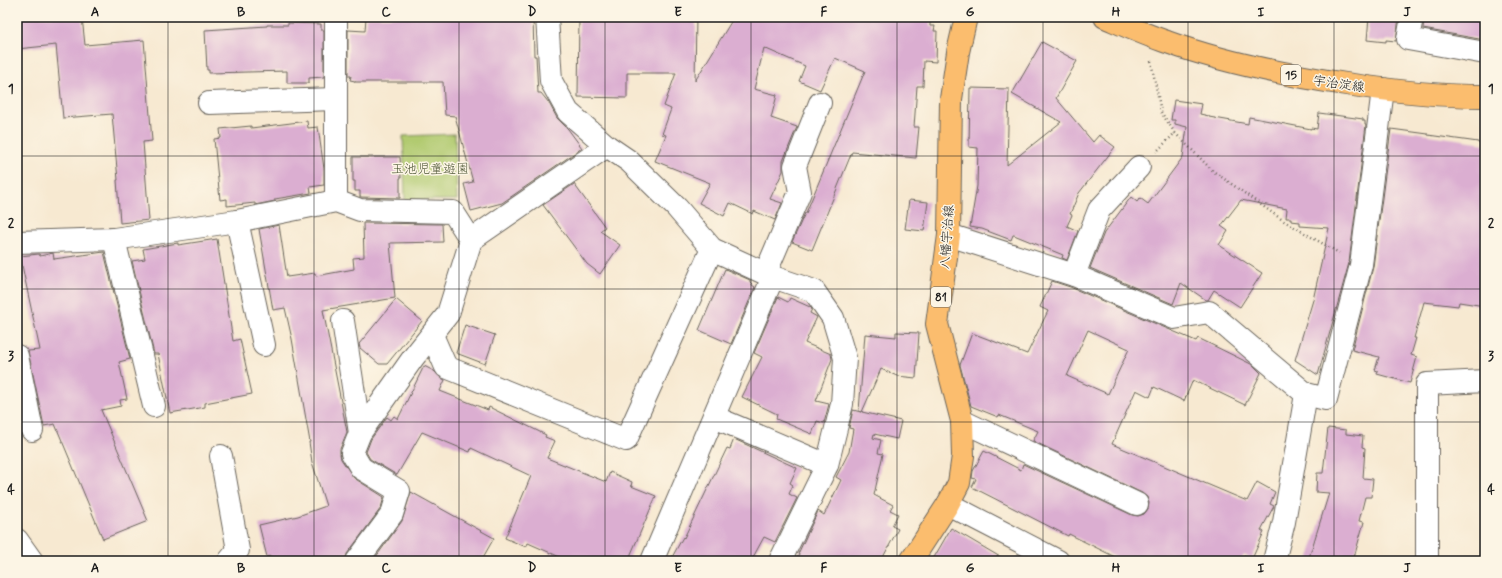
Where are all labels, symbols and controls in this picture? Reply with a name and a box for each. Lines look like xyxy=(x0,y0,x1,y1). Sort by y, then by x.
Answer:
text: A xyxy=(91,4,99,21)
text: B xyxy=(237,4,246,21)
text: C xyxy=(381,4,391,21)
text: D xyxy=(528,4,537,21)
text: E xyxy=(674,4,682,21)
text: F xyxy=(821,4,828,21)
text: G xyxy=(966,4,975,21)
text: H xyxy=(1112,4,1121,21)
text: I xyxy=(1258,4,1265,21)
text: J xyxy=(1403,4,1411,21)
road number: 15 xyxy=(1281,65,1301,85)
street label: 宇治淀線 xyxy=(1312,72,1367,97)
text: 1 xyxy=(8,81,14,98)
text: 1 xyxy=(1488,81,1494,98)
park label: 玉池児童遊園 xyxy=(391,161,469,178)
street label: 八幡宇治線 xyxy=(937,203,958,270)
text: 2 xyxy=(8,215,15,232)
text: 2 xyxy=(1488,215,1495,232)
road number: 81 xyxy=(931,287,951,307)
text: 3 xyxy=(8,348,14,365)
text: 3 xyxy=(1488,348,1494,365)
text: 4 xyxy=(7,482,15,499)
text: 4 xyxy=(1487,482,1495,499)
text: A xyxy=(91,560,99,577)
text: B xyxy=(237,560,246,577)
text: C xyxy=(381,560,391,577)
text: D xyxy=(528,560,537,577)
text: E xyxy=(674,560,682,577)
text: F xyxy=(821,560,828,577)
text: G xyxy=(966,560,975,577)
text: H xyxy=(1112,560,1121,577)
text: I xyxy=(1258,560,1265,577)
text: J xyxy=(1403,560,1411,577)

